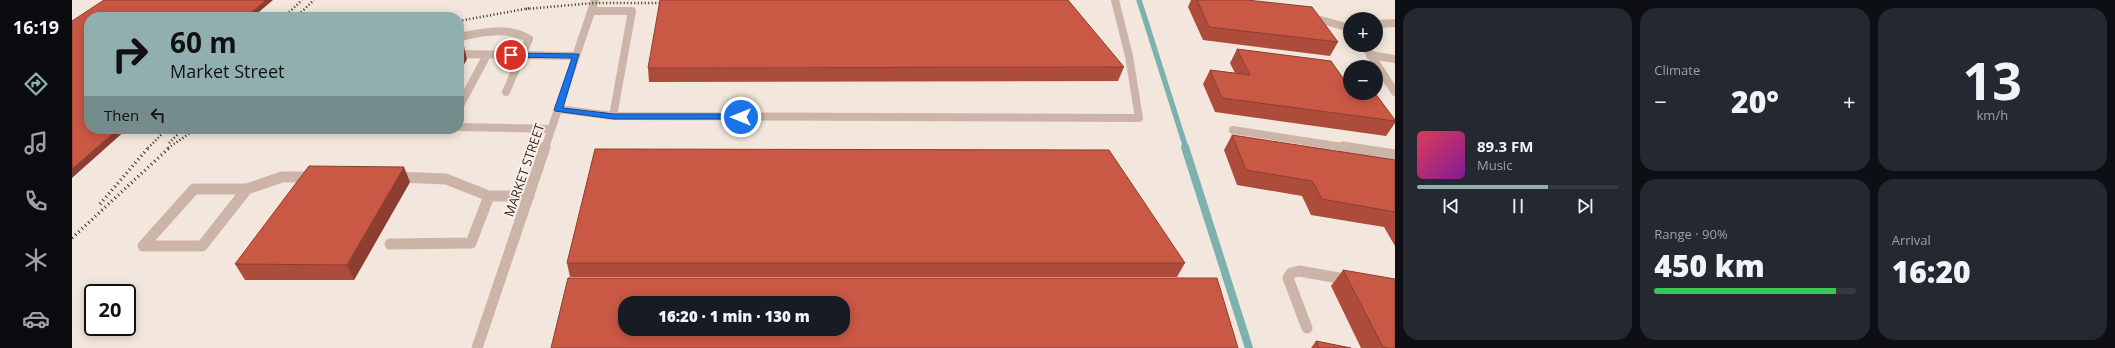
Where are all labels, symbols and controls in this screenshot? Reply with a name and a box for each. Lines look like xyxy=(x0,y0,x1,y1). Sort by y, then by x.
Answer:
map controls xyxy=(1343,12,1383,100)
button: + xyxy=(1343,12,1383,52)
text: 16:19 xyxy=(13,15,59,39)
text: 60 m xyxy=(170,23,237,61)
icon: right xyxy=(104,28,156,80)
pin xyxy=(494,38,528,72)
icon: arrive xyxy=(500,44,522,66)
text: 13 xyxy=(1963,44,2022,115)
text: Market Street xyxy=(170,59,284,83)
button: − xyxy=(1343,60,1383,100)
text: Climate xyxy=(1654,61,1700,79)
icon: directions xyxy=(22,70,50,98)
text: 20° xyxy=(1731,81,1779,122)
text: − xyxy=(1654,86,1667,116)
text: + xyxy=(1843,86,1856,116)
position arrow xyxy=(720,96,762,138)
icon: left xyxy=(147,104,169,126)
text: Then xyxy=(104,105,139,125)
text: km/h xyxy=(1977,106,2008,124)
street label: MARKET STREET xyxy=(500,120,549,219)
icon: music xyxy=(22,129,50,157)
text: 89.3 FM xyxy=(1477,136,1533,156)
text: Music xyxy=(1477,156,1512,174)
icon: phone xyxy=(22,187,50,215)
icon: previous xyxy=(1440,195,1462,217)
icon: pause xyxy=(1507,195,1529,217)
icon: next xyxy=(1574,195,1596,217)
text: Range · 90% xyxy=(1654,225,1728,243)
text: Arrival xyxy=(1892,231,1931,249)
text: 450 km xyxy=(1654,245,1765,286)
icon: climate xyxy=(22,246,50,274)
text: 16:20 xyxy=(1892,251,1971,292)
speed limit sign: 20 xyxy=(84,284,136,336)
icon: car xyxy=(22,305,50,333)
text: 16:20 · 1 min · 130 m xyxy=(658,306,810,326)

